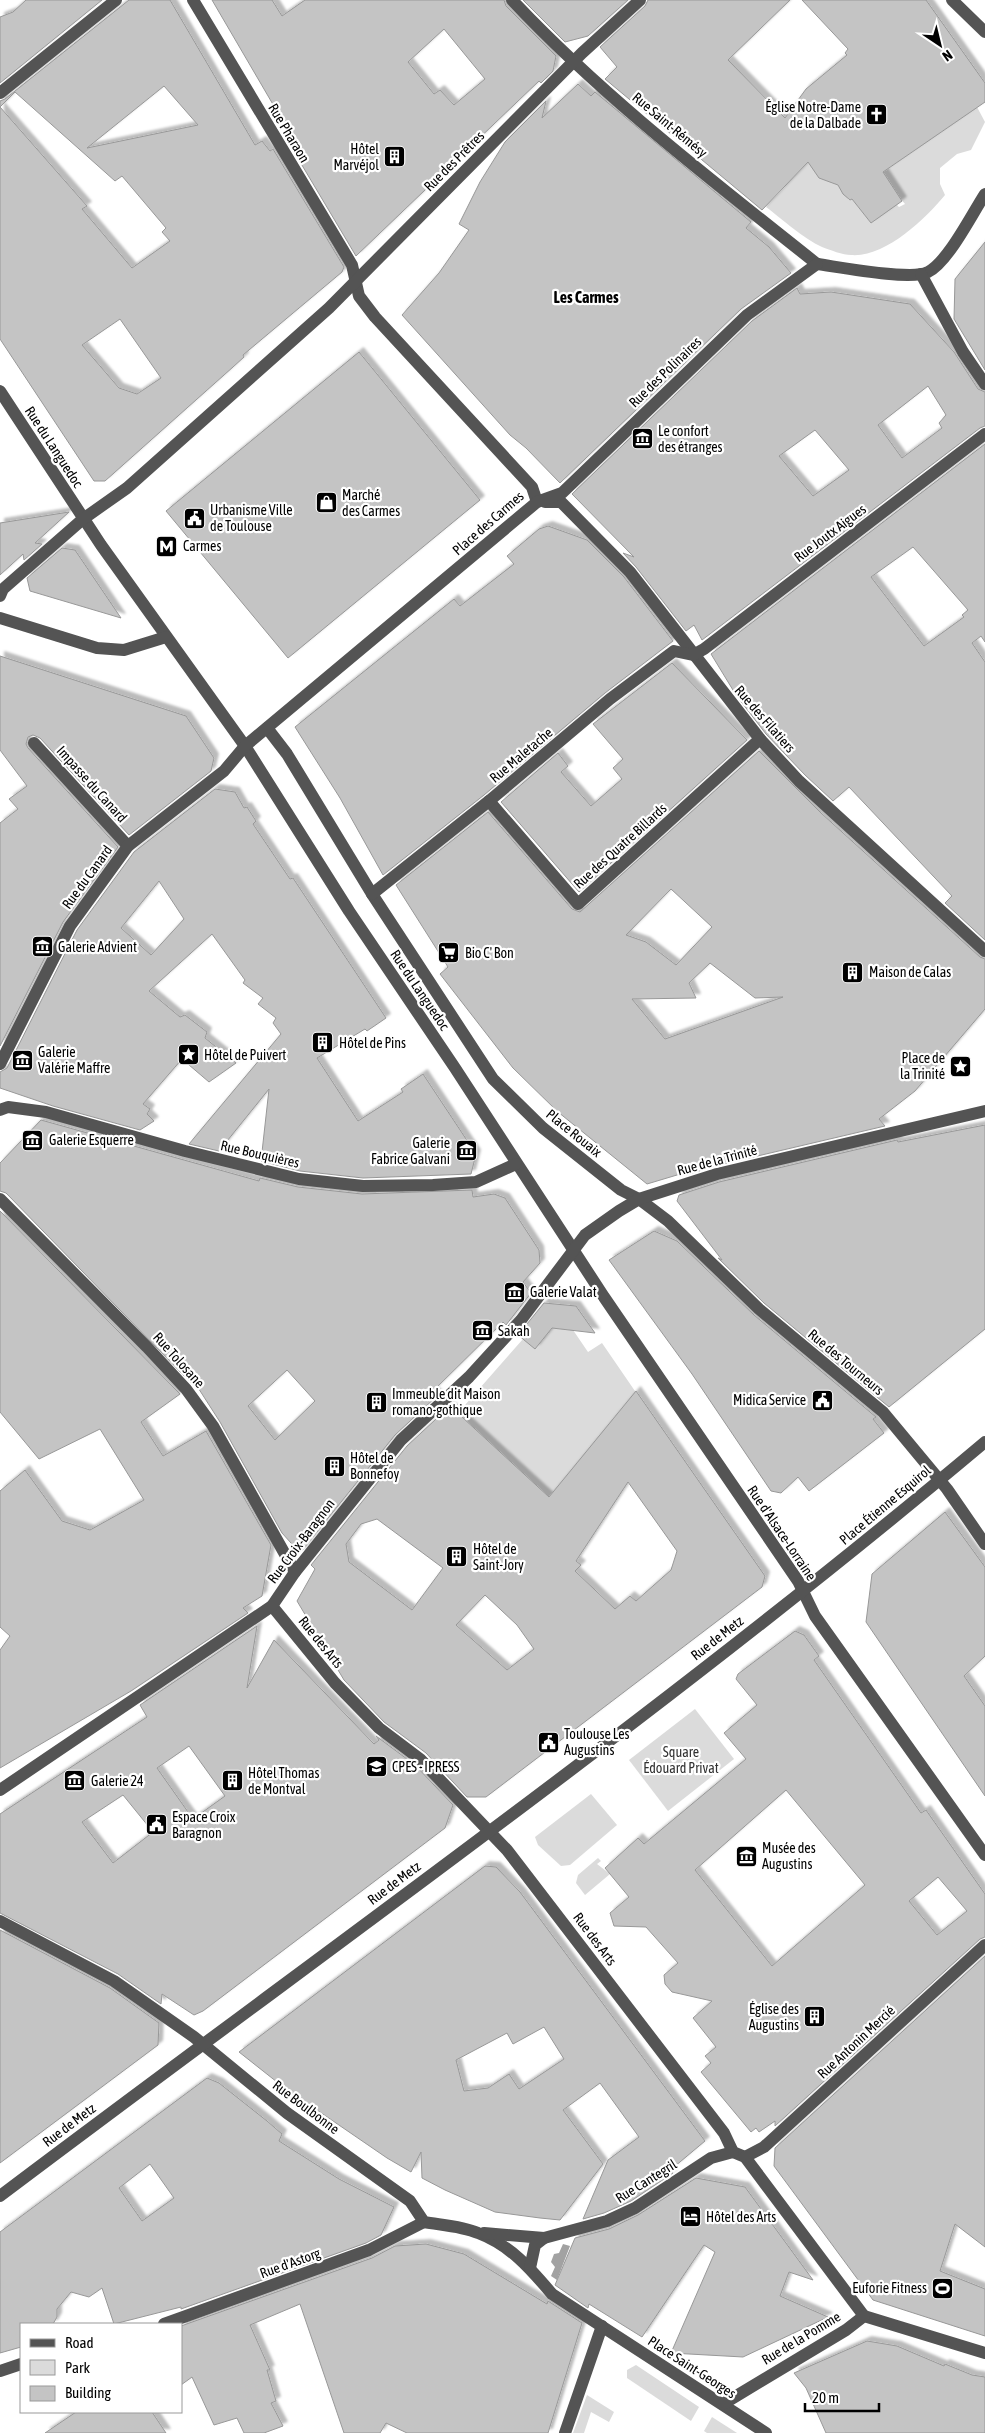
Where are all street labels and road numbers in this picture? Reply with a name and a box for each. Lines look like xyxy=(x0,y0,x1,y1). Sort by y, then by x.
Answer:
street label: Rue Saint-Rémésy xyxy=(629,89,711,161)
street label: Rue Pharaon xyxy=(265,101,313,165)
street label: Rue des Prêtres xyxy=(421,127,488,194)
street label: Rue des Polinaires xyxy=(626,334,704,410)
street label: Rue du Languedoc xyxy=(22,403,87,491)
street label: Place des Carmes xyxy=(449,488,527,558)
street label: Rue Joutx Aigues xyxy=(791,501,869,565)
street label: Rue des Filatiers xyxy=(732,682,799,756)
street label: Rue Maletache xyxy=(486,724,556,786)
street label: Impasse du Canard xyxy=(54,743,130,825)
street label: Rue des Quatre Billards xyxy=(570,800,670,892)
street label: Rue du Canard xyxy=(59,842,115,912)
street label: Rue du Languedoc xyxy=(387,947,453,1034)
street label: Place Rouaix xyxy=(543,1106,605,1160)
street label: Rue Bouquières xyxy=(219,1137,301,1171)
street label: Rue de la Trinité xyxy=(675,1142,759,1178)
street label: Rue des Tourneurs xyxy=(805,1326,887,1398)
street label: Rue Tolosane xyxy=(150,1329,208,1391)
street label: Place Étienne Esquirol xyxy=(836,1462,934,1548)
street label: Rue d'Alsace-Lorraine xyxy=(744,1483,820,1583)
street label: Rue Croix-Baragnon xyxy=(264,1496,338,1586)
street label: Rue des Arts xyxy=(295,1613,347,1671)
street label: Rue de Metz xyxy=(688,1613,746,1663)
street label: Rue de Metz xyxy=(365,1858,423,1908)
street label: Rue des Arts xyxy=(570,1910,620,1969)
street label: Rue Antonin Mercié xyxy=(814,2002,898,2082)
street label: Rue Boulbonne xyxy=(270,2077,342,2137)
street label: Rue de Metz xyxy=(40,2100,98,2150)
street label: Rue Cantegril xyxy=(613,2156,680,2206)
street label: Rue d'Astorg xyxy=(258,2245,322,2281)
street label: Rue de la Pomme xyxy=(759,2308,843,2368)
street label: Place Saint-Georges xyxy=(645,2333,739,2401)

